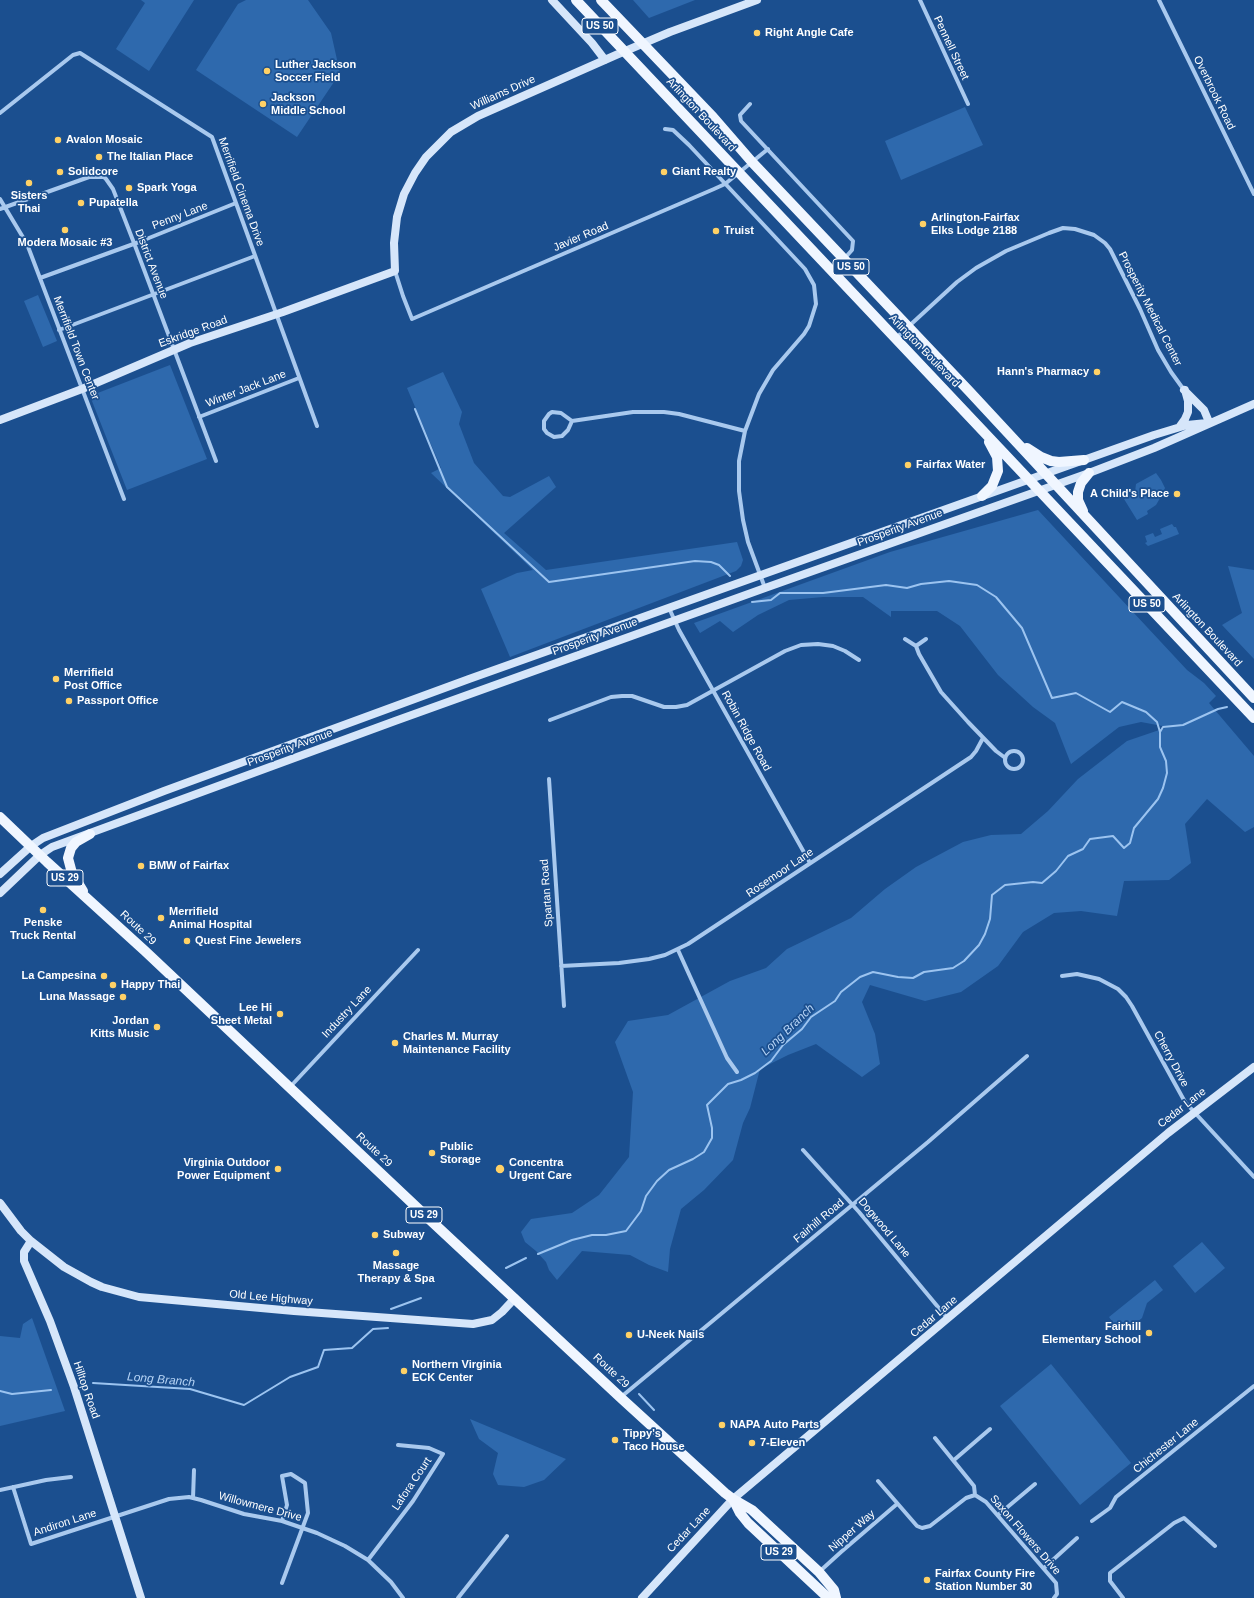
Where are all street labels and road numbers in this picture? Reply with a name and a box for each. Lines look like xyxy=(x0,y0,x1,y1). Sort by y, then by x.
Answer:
street label: Pennell Street xyxy=(930,14,972,82)
road number: US 50 xyxy=(582,18,618,34)
street label: Overbrook Road xyxy=(1190,54,1238,132)
street label: Williams Drive xyxy=(468,73,538,113)
street label: Arlington Boulevard xyxy=(663,75,739,155)
street label: Merrifield Cinema Drive xyxy=(215,136,267,248)
street label: Penny Lane xyxy=(150,199,210,233)
street label: Javier Road xyxy=(551,219,611,255)
street label: District Avenue xyxy=(132,227,170,301)
street label: Prosperity Medical Center xyxy=(1115,250,1185,368)
road number: US 50 xyxy=(833,259,869,275)
street label: Merrifield Town Center xyxy=(50,294,102,402)
street label: Arlington Boulevard xyxy=(886,312,962,390)
street label: Eskridge Road xyxy=(157,313,229,351)
street label: Winter Jack Lane xyxy=(204,368,288,410)
street label: Prosperity Avenue xyxy=(856,506,944,550)
street label: Arlington Boulevard xyxy=(1169,590,1245,670)
road number: US 50 xyxy=(1129,596,1165,612)
street label: Prosperity Avenue xyxy=(551,615,639,659)
street label: Robin Ridge Road xyxy=(718,688,774,774)
street label: Prosperity Avenue xyxy=(246,726,334,770)
street label: Rosemoor Lane xyxy=(744,846,816,900)
street label: Spartan Road xyxy=(538,859,556,927)
road number: US 29 xyxy=(47,870,83,886)
street label: Route 29 xyxy=(117,908,159,948)
street label: Industry Lane xyxy=(319,983,375,1041)
street label: Cherry Drive xyxy=(1151,1029,1191,1089)
street label: Cedar Lane xyxy=(1155,1085,1209,1131)
street label: Route 29 xyxy=(353,1130,395,1170)
street label: Dogwood Lane xyxy=(855,1195,913,1261)
street label: Fairhill Road xyxy=(791,1196,847,1246)
road number: US 29 xyxy=(406,1207,442,1223)
street label: Old Lee Highway xyxy=(229,1288,313,1308)
street label: Cedar Lane xyxy=(908,1293,960,1341)
street label: Route 29 xyxy=(590,1351,632,1391)
street label: Hilltop Road xyxy=(70,1360,102,1420)
street label: Chichester Lane xyxy=(1131,1416,1201,1476)
street label: Lafora Court xyxy=(389,1455,435,1513)
street label: Willowmere Drive xyxy=(217,1490,303,1524)
street label: Saxon Flowers Drive xyxy=(987,1492,1063,1578)
street label: Cedar Lane xyxy=(665,1504,713,1556)
street label: Andiron Lane xyxy=(32,1507,98,1539)
street label: Nipper Way xyxy=(826,1507,878,1555)
road number: US 29 xyxy=(761,1544,797,1560)

